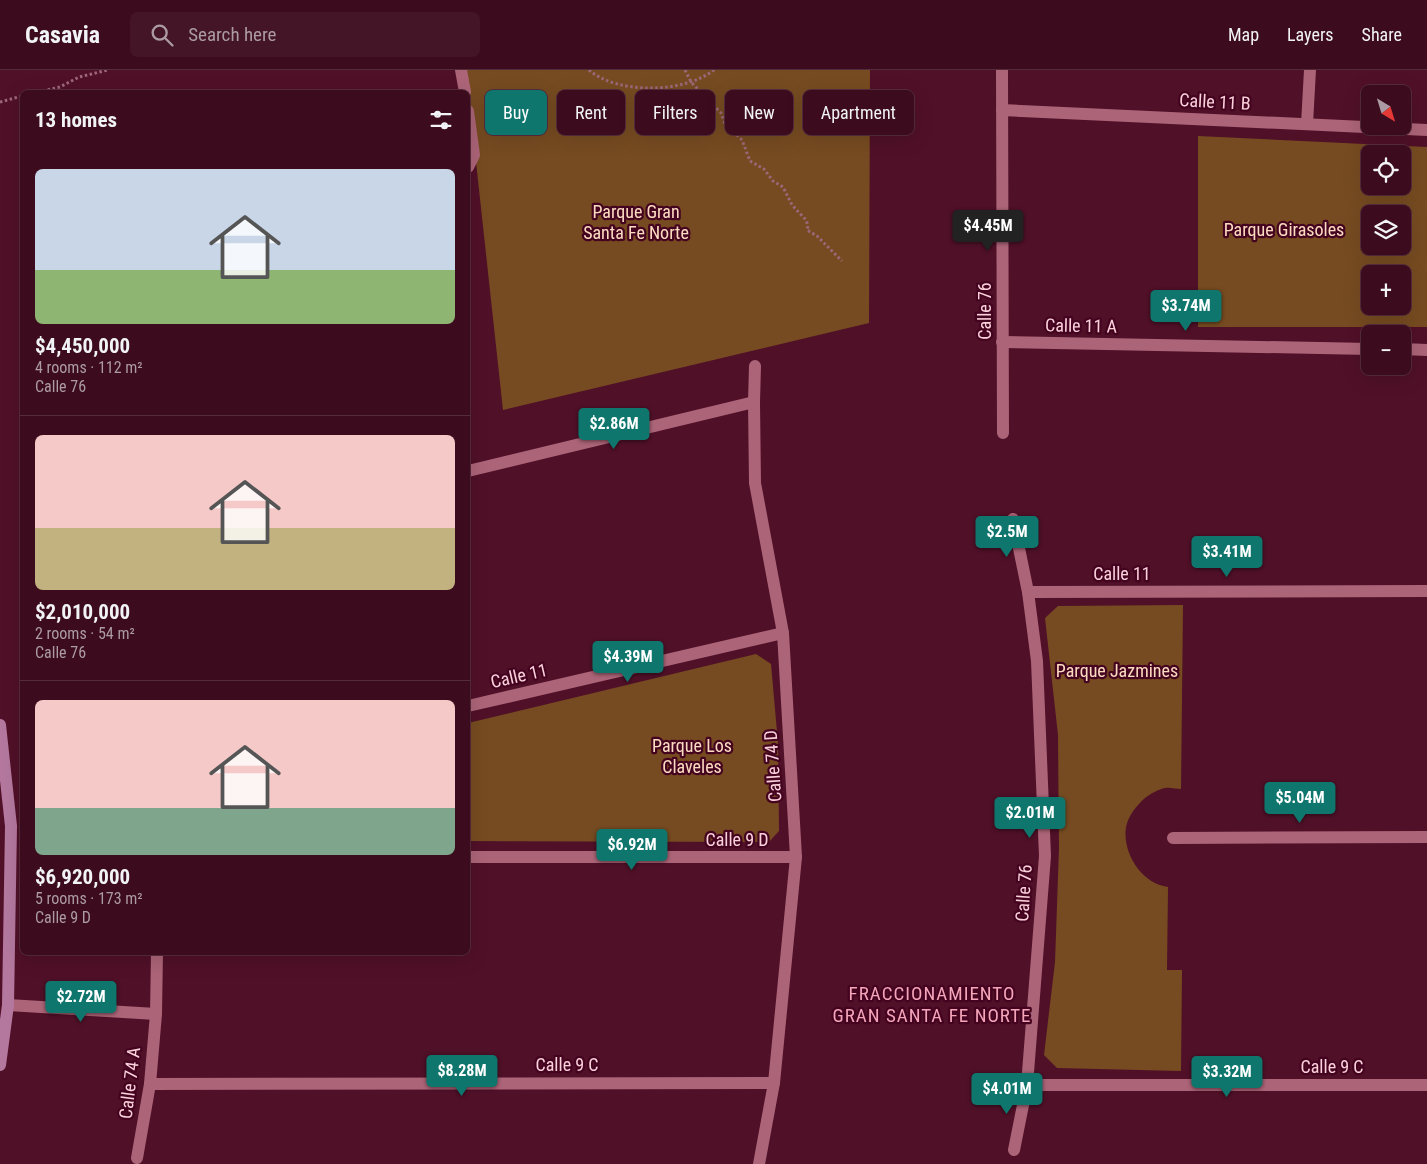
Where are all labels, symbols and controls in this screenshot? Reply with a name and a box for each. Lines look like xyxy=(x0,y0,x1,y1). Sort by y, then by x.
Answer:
search box xyxy=(130,12,480,57)
text: Casavia xyxy=(25,21,100,49)
icon: search xyxy=(148,21,176,49)
text: Search here xyxy=(188,23,277,46)
text: Map xyxy=(1228,24,1259,45)
text: Layers xyxy=(1287,24,1334,45)
text: Share xyxy=(1362,24,1402,45)
north arrow xyxy=(1361,85,1411,135)
map controls xyxy=(1361,85,1411,375)
street label: Calle 11 B xyxy=(1179,89,1251,114)
chip: Buy xyxy=(485,90,547,135)
chip: Rent xyxy=(557,90,625,135)
chip: Filters xyxy=(635,90,715,135)
chip: New xyxy=(725,90,793,135)
chip: Apartment xyxy=(803,90,914,135)
icon: filters xyxy=(427,106,455,134)
text: 13 homes xyxy=(35,108,117,132)
button: locate xyxy=(1361,145,1411,195)
park label: Parque Gran Santa Fe Norte xyxy=(583,201,689,243)
icon: home xyxy=(200,202,290,292)
button: layers xyxy=(1361,205,1411,255)
pin: $4.45M xyxy=(947,210,1029,252)
text: $4.45M xyxy=(963,216,1013,235)
park label: Parque Girasoles xyxy=(1224,219,1344,240)
button: + xyxy=(1361,265,1411,315)
street label: Calle 76 xyxy=(974,282,995,340)
pin: $3.74M xyxy=(1145,290,1227,332)
text: $3.74M xyxy=(1161,296,1211,315)
street label: Calle 11 A xyxy=(1045,314,1118,337)
button: − xyxy=(1361,325,1411,375)
text: $4,450,000 xyxy=(35,334,130,358)
text: 4 rooms · 112 m² xyxy=(35,358,143,377)
text: Calle 76 xyxy=(35,377,86,396)
pin: $2.86M xyxy=(573,408,655,450)
text: $2.86M xyxy=(589,414,639,433)
icon: home xyxy=(200,467,290,557)
pin: $2.5M xyxy=(972,516,1042,558)
text: $2.5M xyxy=(986,522,1028,541)
pin: $3.41M xyxy=(1186,536,1268,578)
text: $3.41M xyxy=(1202,542,1252,561)
street label: Calle 11 xyxy=(1093,563,1151,584)
text: $2,010,000 xyxy=(35,600,130,624)
text: 2 rooms · 54 m² xyxy=(35,624,135,643)
pin: $4.39M xyxy=(587,640,669,683)
text: Calle 76 xyxy=(35,643,86,662)
text: $4.39M xyxy=(603,647,653,666)
street label: Calle 11 xyxy=(489,659,549,692)
park label: Parque Jazmines xyxy=(1056,660,1178,681)
street label: Calle 74 D xyxy=(760,729,785,803)
icon: home xyxy=(200,732,290,822)
park label: Parque Los Claveles xyxy=(652,735,732,777)
pin: $5.04M xyxy=(1259,782,1341,824)
text: $5.04M xyxy=(1275,788,1325,807)
pin: $2.01M xyxy=(989,796,1071,839)
text: $2.01M xyxy=(1005,803,1055,822)
pin: $6.92M xyxy=(591,828,673,871)
street label: Calle 9 D xyxy=(706,829,768,850)
text: $6.92M xyxy=(607,835,657,854)
street label: Calle 76 xyxy=(1011,864,1036,922)
text: $6,920,000 xyxy=(35,865,130,889)
text: 5 rooms · 173 m² xyxy=(35,889,143,908)
text: Calle 9 D xyxy=(35,908,91,927)
pin: $2.72M xyxy=(40,980,122,1023)
district label: FRACCIONAMIENTO GRAN SANTA FE NORTE xyxy=(833,982,1032,1027)
text: $2.72M xyxy=(56,987,106,1006)
street label: Calle 74 A xyxy=(115,1045,144,1120)
pin: $8.28M xyxy=(421,1054,503,1097)
street label: Calle 9 C xyxy=(536,1054,598,1075)
pin: $3.32M xyxy=(1186,1056,1268,1098)
street label: Calle 9 C xyxy=(1301,1056,1363,1077)
text: $8.28M xyxy=(437,1061,487,1080)
text: $3.32M xyxy=(1202,1062,1252,1081)
pin: $4.01M xyxy=(966,1072,1048,1115)
text: $4.01M xyxy=(982,1079,1032,1098)

